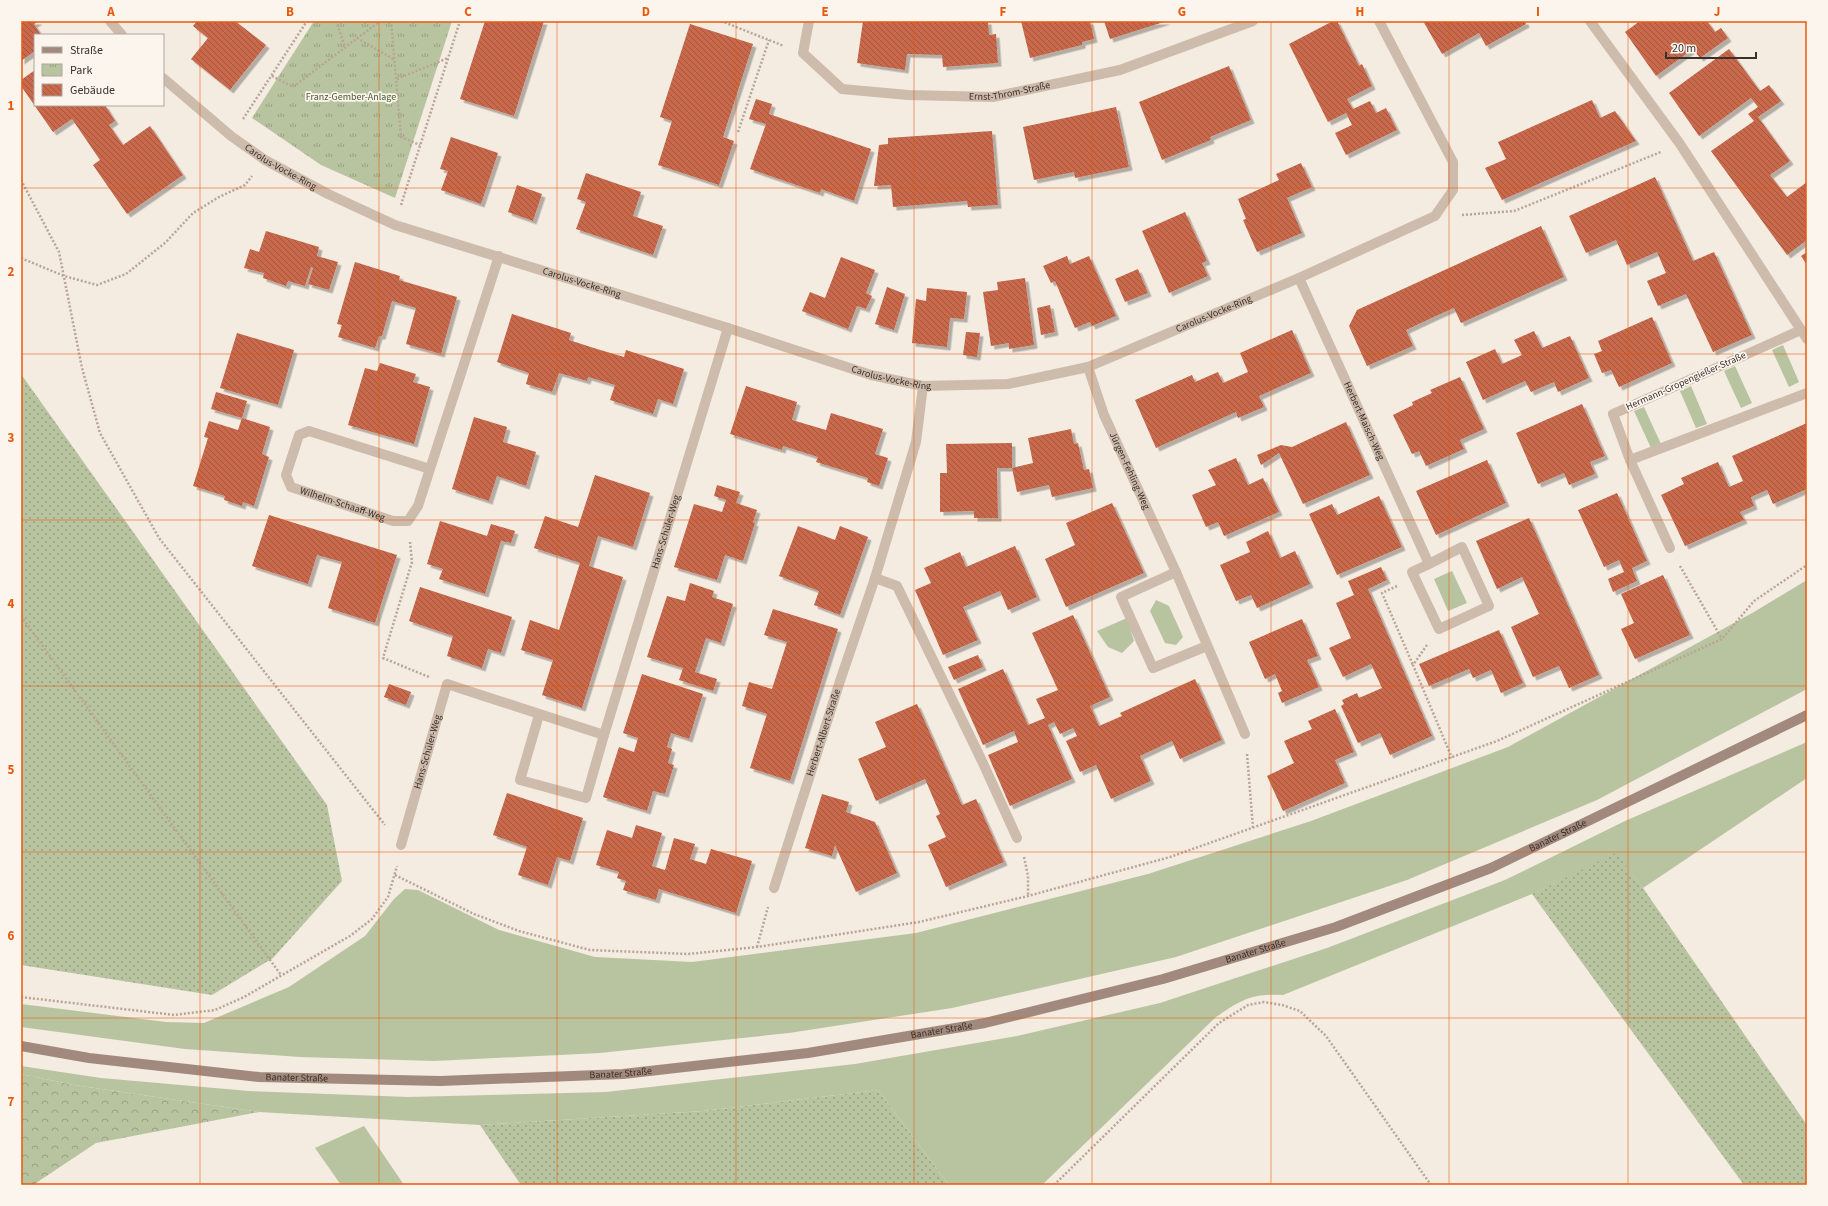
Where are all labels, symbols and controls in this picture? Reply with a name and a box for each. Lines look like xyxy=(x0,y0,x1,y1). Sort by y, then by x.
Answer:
text: A xyxy=(106,3,115,21)
text: B xyxy=(286,3,294,21)
text: C xyxy=(464,3,472,21)
text: D xyxy=(642,3,650,21)
text: E xyxy=(821,3,829,21)
text: F xyxy=(1000,3,1007,21)
text: G xyxy=(1178,3,1186,21)
text: H xyxy=(1356,3,1364,21)
text: I xyxy=(1536,3,1540,21)
text: J xyxy=(1714,3,1720,21)
legend xyxy=(34,34,164,106)
scale bar xyxy=(1666,34,1756,60)
text: 20 m xyxy=(1672,40,1696,57)
text: Straße xyxy=(70,42,103,59)
text: Park xyxy=(70,62,92,79)
street label: Ernst-Throm-Straße xyxy=(969,78,1051,104)
text: Gebäude xyxy=(70,82,115,99)
park label: Franz-Gember-Anlage xyxy=(306,90,396,104)
text: 1 xyxy=(8,97,15,115)
street label: Carolus-Vocke-Ring xyxy=(242,141,319,194)
text: 2 xyxy=(8,263,15,281)
street label: Carolus-Vocke-Ring xyxy=(541,264,623,302)
street label: Carolus-Vocke-Ring xyxy=(1174,292,1254,336)
street label: Hermann-Gropengießer-Straße xyxy=(1624,348,1748,414)
street label: Carolus-Vocke-Ring xyxy=(850,362,931,393)
street label: Herbert-Maisch-Weg xyxy=(1340,379,1388,463)
text: 3 xyxy=(8,429,15,447)
street label: Jürgen-Fehling-Weg xyxy=(1106,430,1153,512)
street label: Wilhelm-Schaaff-Weg xyxy=(298,483,387,525)
street label: Hans-Schüler-Weg xyxy=(648,493,684,570)
text: 4 xyxy=(8,595,15,613)
street label: Herbert-Albert-Straße xyxy=(803,687,844,778)
street label: Hans-Schüler-Weg xyxy=(410,713,445,791)
text: 5 xyxy=(8,761,15,779)
street label: Banater Straße xyxy=(1527,816,1589,856)
text: 6 xyxy=(8,927,15,945)
street label: Banater Straße xyxy=(1224,935,1288,967)
street label: Banater Straße xyxy=(910,1018,974,1042)
street label: Banater Straße xyxy=(589,1064,653,1082)
street label: Banater Straße xyxy=(265,1070,328,1086)
text: 7 xyxy=(8,1093,15,1111)

